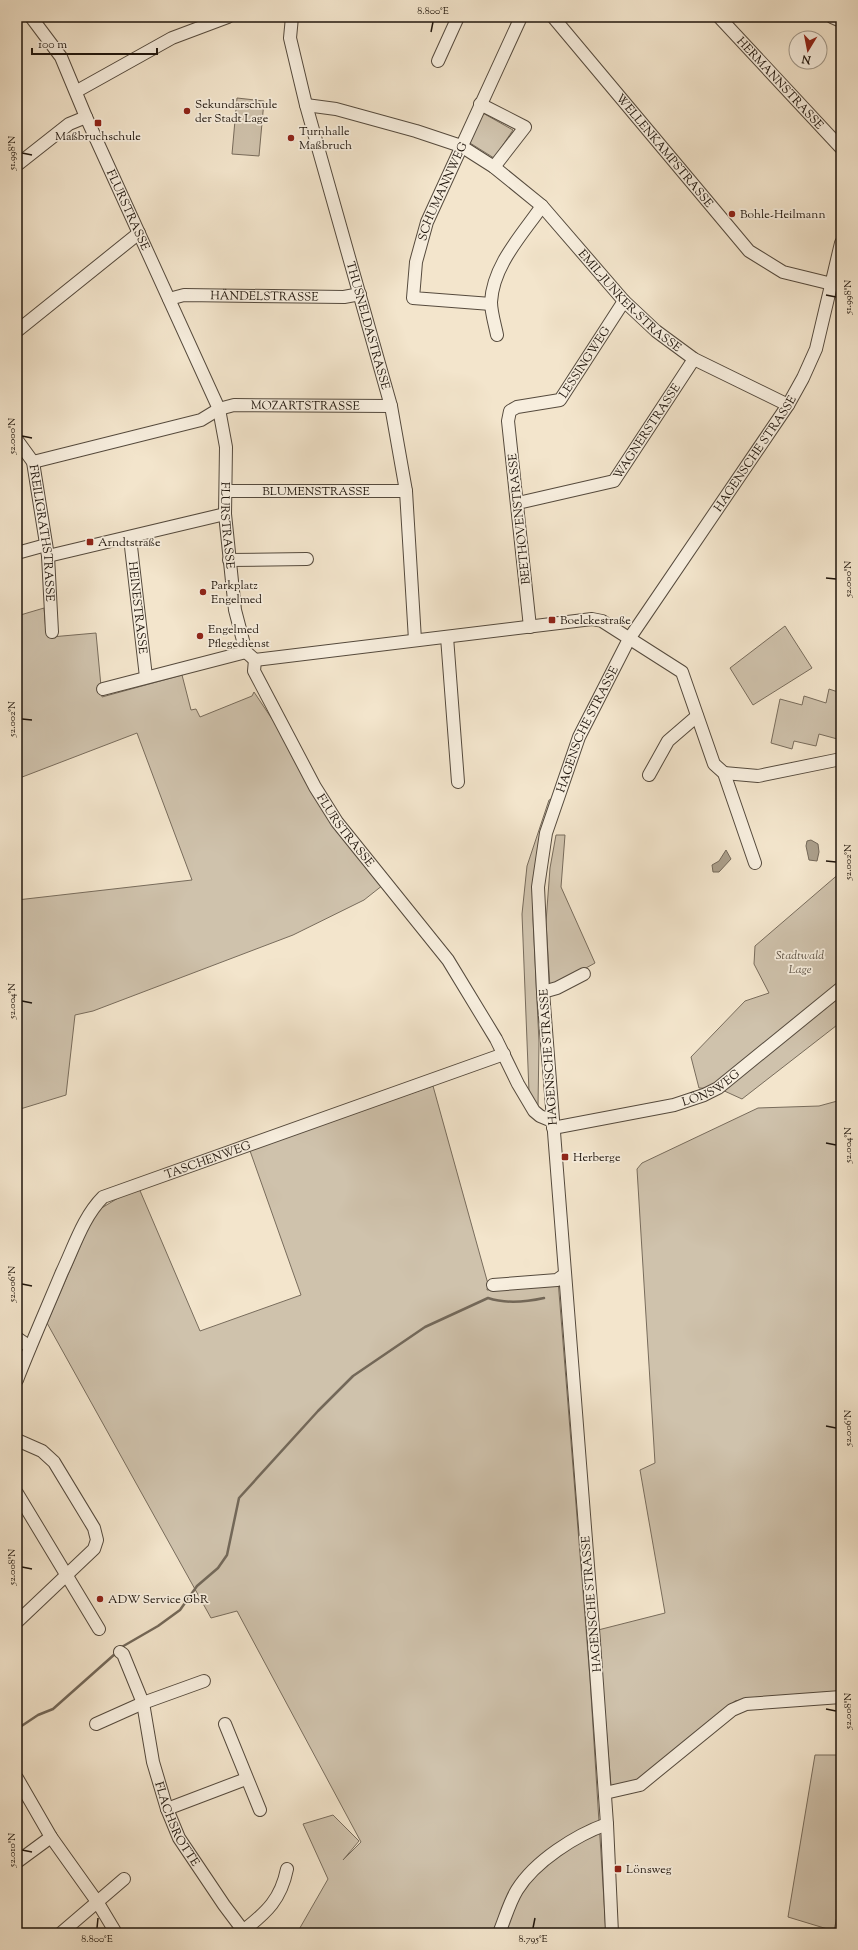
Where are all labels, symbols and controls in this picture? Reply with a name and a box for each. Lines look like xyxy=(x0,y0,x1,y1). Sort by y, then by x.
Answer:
text: 8.800°E xyxy=(417,4,449,19)
scale bar xyxy=(32,30,157,56)
north arrow xyxy=(788,30,828,70)
street label: HERMANNSTRASSE xyxy=(734,33,826,133)
text: 100 m xyxy=(38,36,67,54)
street label: WELLENKAMPSTRASSE xyxy=(611,90,717,212)
place label: Sekundarschule der Stadt Lage xyxy=(195,96,278,128)
marker: Sekundarschule der Stadt Lage xyxy=(182,106,192,116)
marker: Maßbruchschule xyxy=(93,118,103,128)
place label: Turnhalle Maßbruch xyxy=(299,123,352,155)
place label: Maßbruchschule xyxy=(55,128,141,146)
marker: Turnhalle Maßbruch xyxy=(286,133,296,143)
text: 51.998°N xyxy=(5,136,20,171)
street label: SCHUMANNWEG xyxy=(414,139,473,243)
street label: FLURSTRASSE xyxy=(101,167,154,254)
place label: Bohle-Heilmann xyxy=(740,206,826,224)
marker: Bohle-Heilmann xyxy=(727,209,737,219)
street label: EMIL-JUNKER-STRASSE xyxy=(573,246,685,357)
street label: THUSNELDASTRASSE xyxy=(341,259,394,393)
text: 51.998°N xyxy=(841,280,856,315)
street label: HÄNDELSTRASSE xyxy=(210,287,319,307)
street label: LESSINGWEG xyxy=(555,323,615,402)
street label: WAGNERSTRASSE xyxy=(609,380,686,483)
street label: HAGENSCHE STRASSE xyxy=(710,392,802,516)
street label: MOZARTSTRASSE xyxy=(251,397,361,416)
text: 52.000°N xyxy=(5,418,20,455)
street label: BEETHOVENSTRASSE xyxy=(504,452,536,585)
street label: FREILIGRATHSTRASSE xyxy=(24,463,58,603)
street label: FLURSTRASSE xyxy=(215,482,239,571)
street label: BLUMENSTRASSE xyxy=(262,483,370,501)
place label: Arndtstraße xyxy=(98,534,161,552)
marker: Arndtstraße xyxy=(85,537,95,547)
street label: HEINESTRASSE xyxy=(123,560,151,656)
text: 52.000°N xyxy=(841,561,856,598)
place label: Parkplatz Engelmed xyxy=(211,577,262,609)
marker: Parkplatz Engelmed xyxy=(198,587,208,597)
place label: Boelckestraße xyxy=(560,612,631,630)
marker: Boelckestraße xyxy=(547,615,557,625)
place label: Engelmed Pflegedienst xyxy=(208,621,270,653)
marker: Engelmed Pflegedienst xyxy=(195,631,205,641)
street label: HAGENSCHE STRASSE xyxy=(553,663,624,795)
text: 52.002°N xyxy=(5,701,20,738)
street label: FLURSTRASSE xyxy=(311,791,378,872)
text: 52.002°N xyxy=(841,844,856,881)
park label: Stadtwald Lage xyxy=(776,947,824,979)
text: 52.004°N xyxy=(5,983,20,1020)
street label: HAGENSCHE STRASSE xyxy=(535,987,563,1126)
street label: LÖNSWEG xyxy=(680,1065,744,1112)
text: 52.004°N xyxy=(841,1127,856,1164)
street label: TASCHENWEG xyxy=(162,1137,254,1184)
place label: Herberge xyxy=(573,1149,621,1167)
marker: Herberge xyxy=(560,1152,570,1162)
text: 52.006°N xyxy=(5,1266,20,1303)
text: 52.006°N xyxy=(841,1410,856,1447)
street label: HAGENSCHE STRASSE xyxy=(577,1534,607,1673)
text: 52.008°N xyxy=(5,1549,20,1586)
place label: ADW Service GbR xyxy=(108,1591,209,1609)
marker: ADW Service GbR xyxy=(95,1594,105,1604)
text: 52.008°N xyxy=(841,1693,856,1730)
street label: FLACHSROTTE xyxy=(149,1779,204,1871)
text: 52.010°N xyxy=(5,1833,20,1868)
place label: Lönsweg xyxy=(626,1861,672,1879)
marker: Lönsweg xyxy=(613,1864,623,1874)
text: 8.800°E xyxy=(81,1932,113,1947)
text: 8.795°E xyxy=(518,1932,548,1947)

